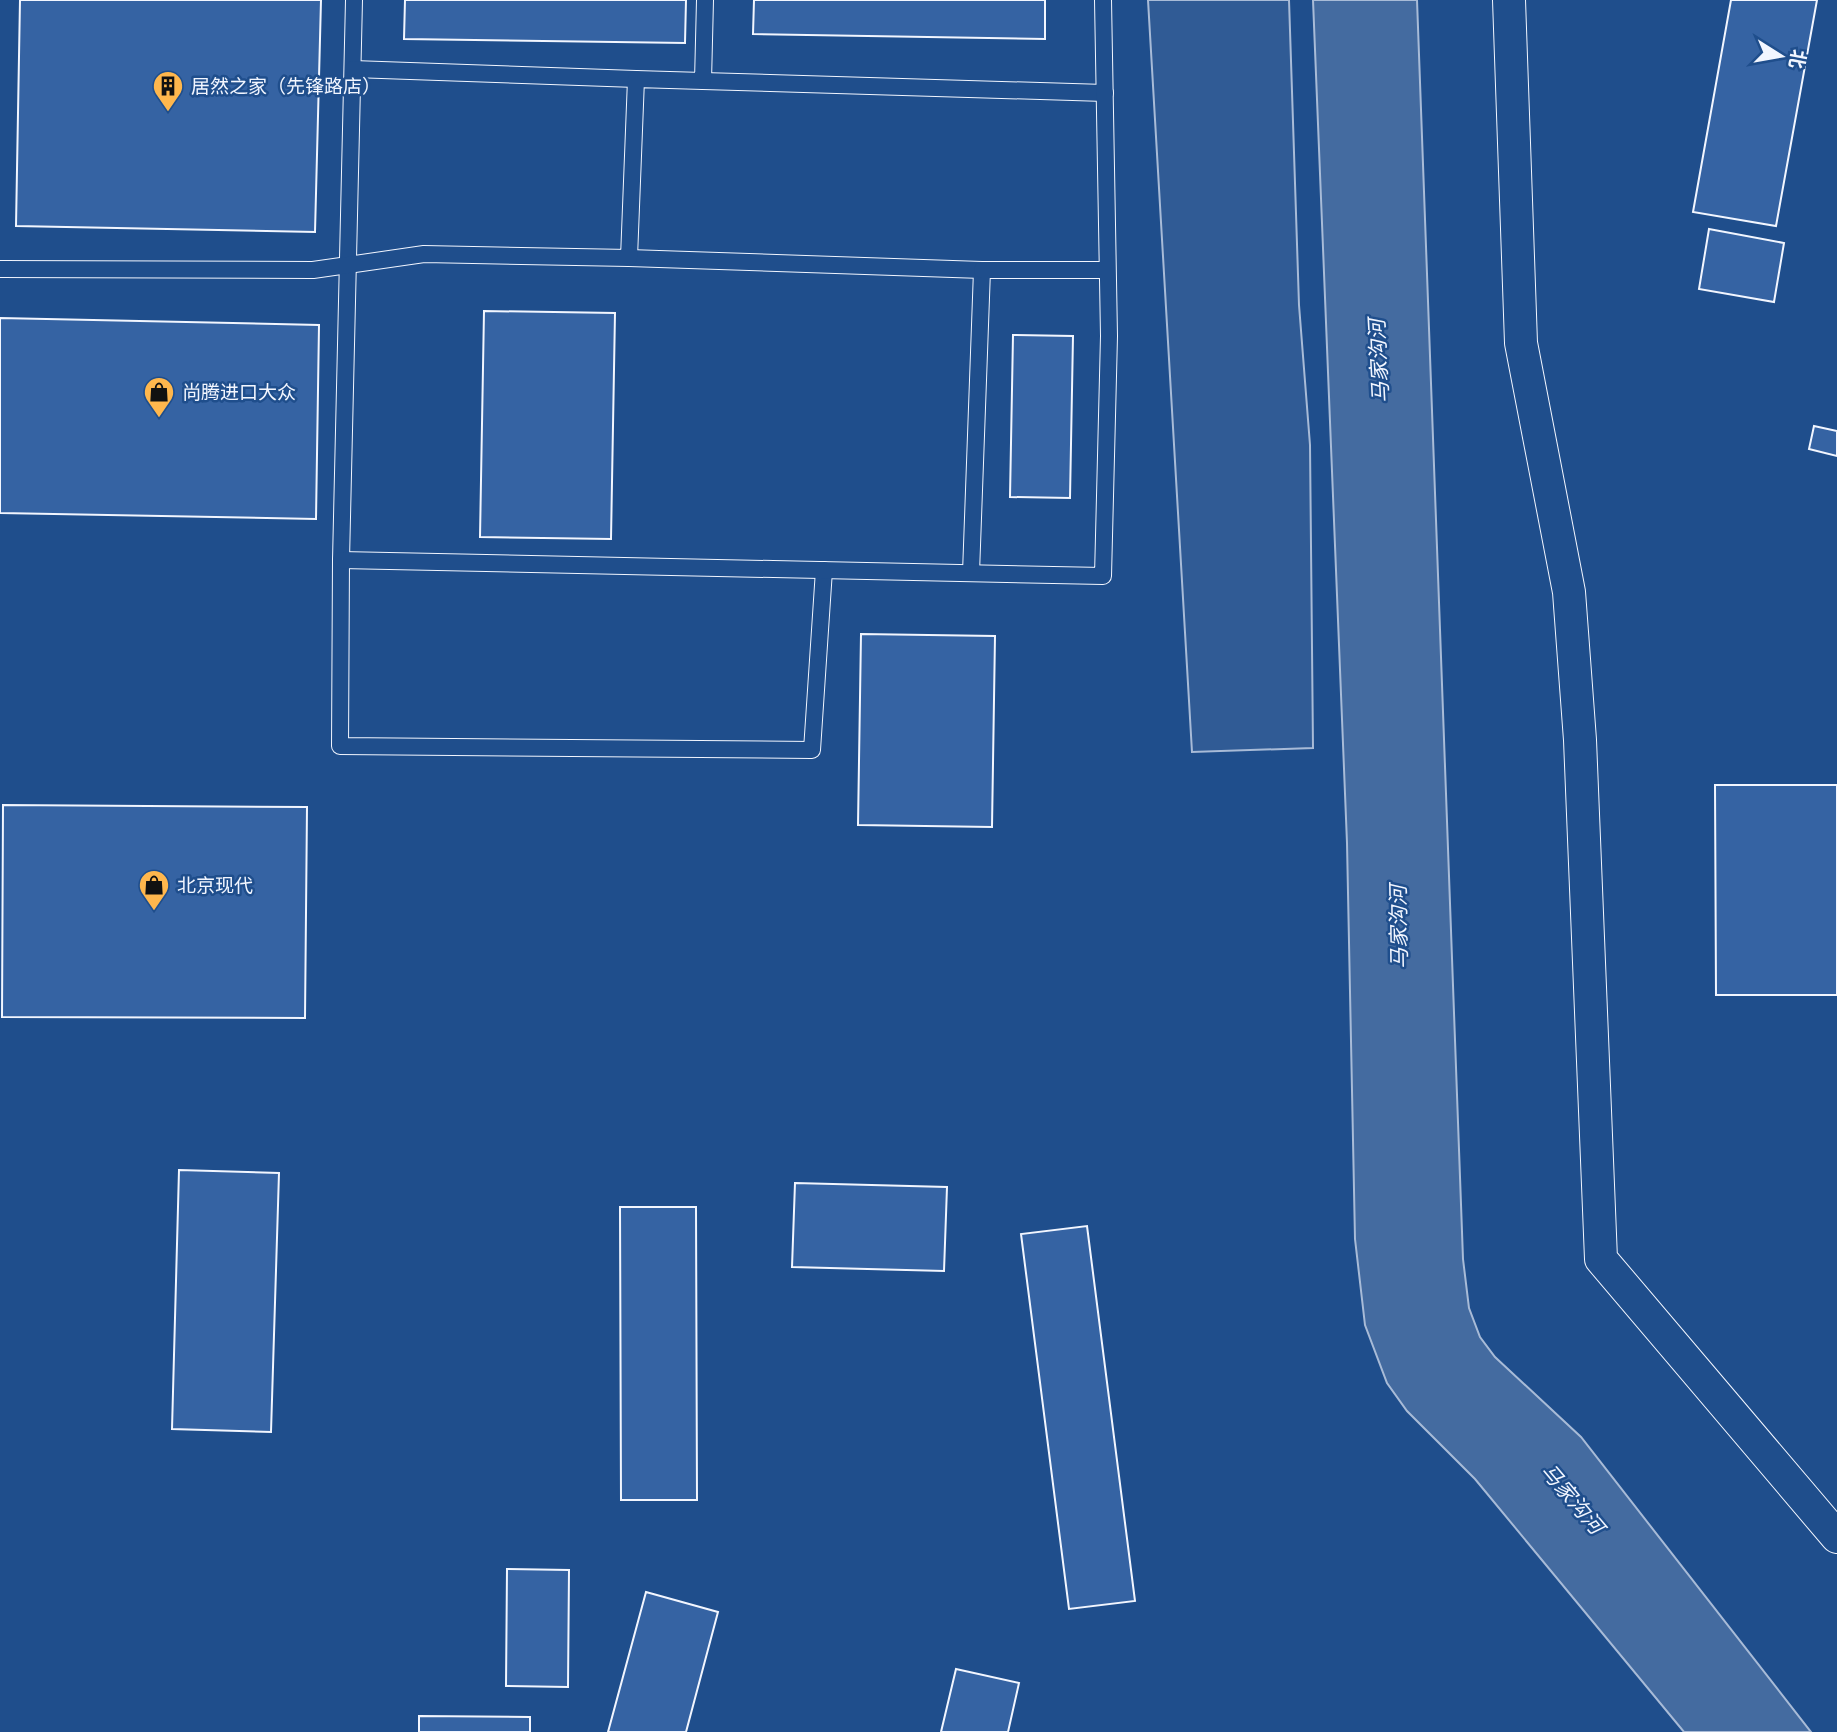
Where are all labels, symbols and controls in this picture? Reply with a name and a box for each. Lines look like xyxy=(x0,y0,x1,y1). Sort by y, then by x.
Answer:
north arrow xyxy=(1746,21,1816,91)
text: 北 xyxy=(1784,48,1811,71)
building icon: 居然之家（先锋路店） xyxy=(151,69,185,113)
place label: 居然之家（先锋路店） xyxy=(191,74,381,98)
water label: 马家沟河 xyxy=(1362,314,1394,404)
shop icon: 尚腾进口大众 xyxy=(142,375,176,419)
place label: 尚腾进口大众 xyxy=(182,380,296,404)
shop icon: 北京现代 xyxy=(137,868,171,912)
place label: 北京现代 xyxy=(177,873,253,897)
water label: 马家沟河 xyxy=(1383,881,1413,969)
water label: 马家沟河 xyxy=(1535,1457,1613,1543)

